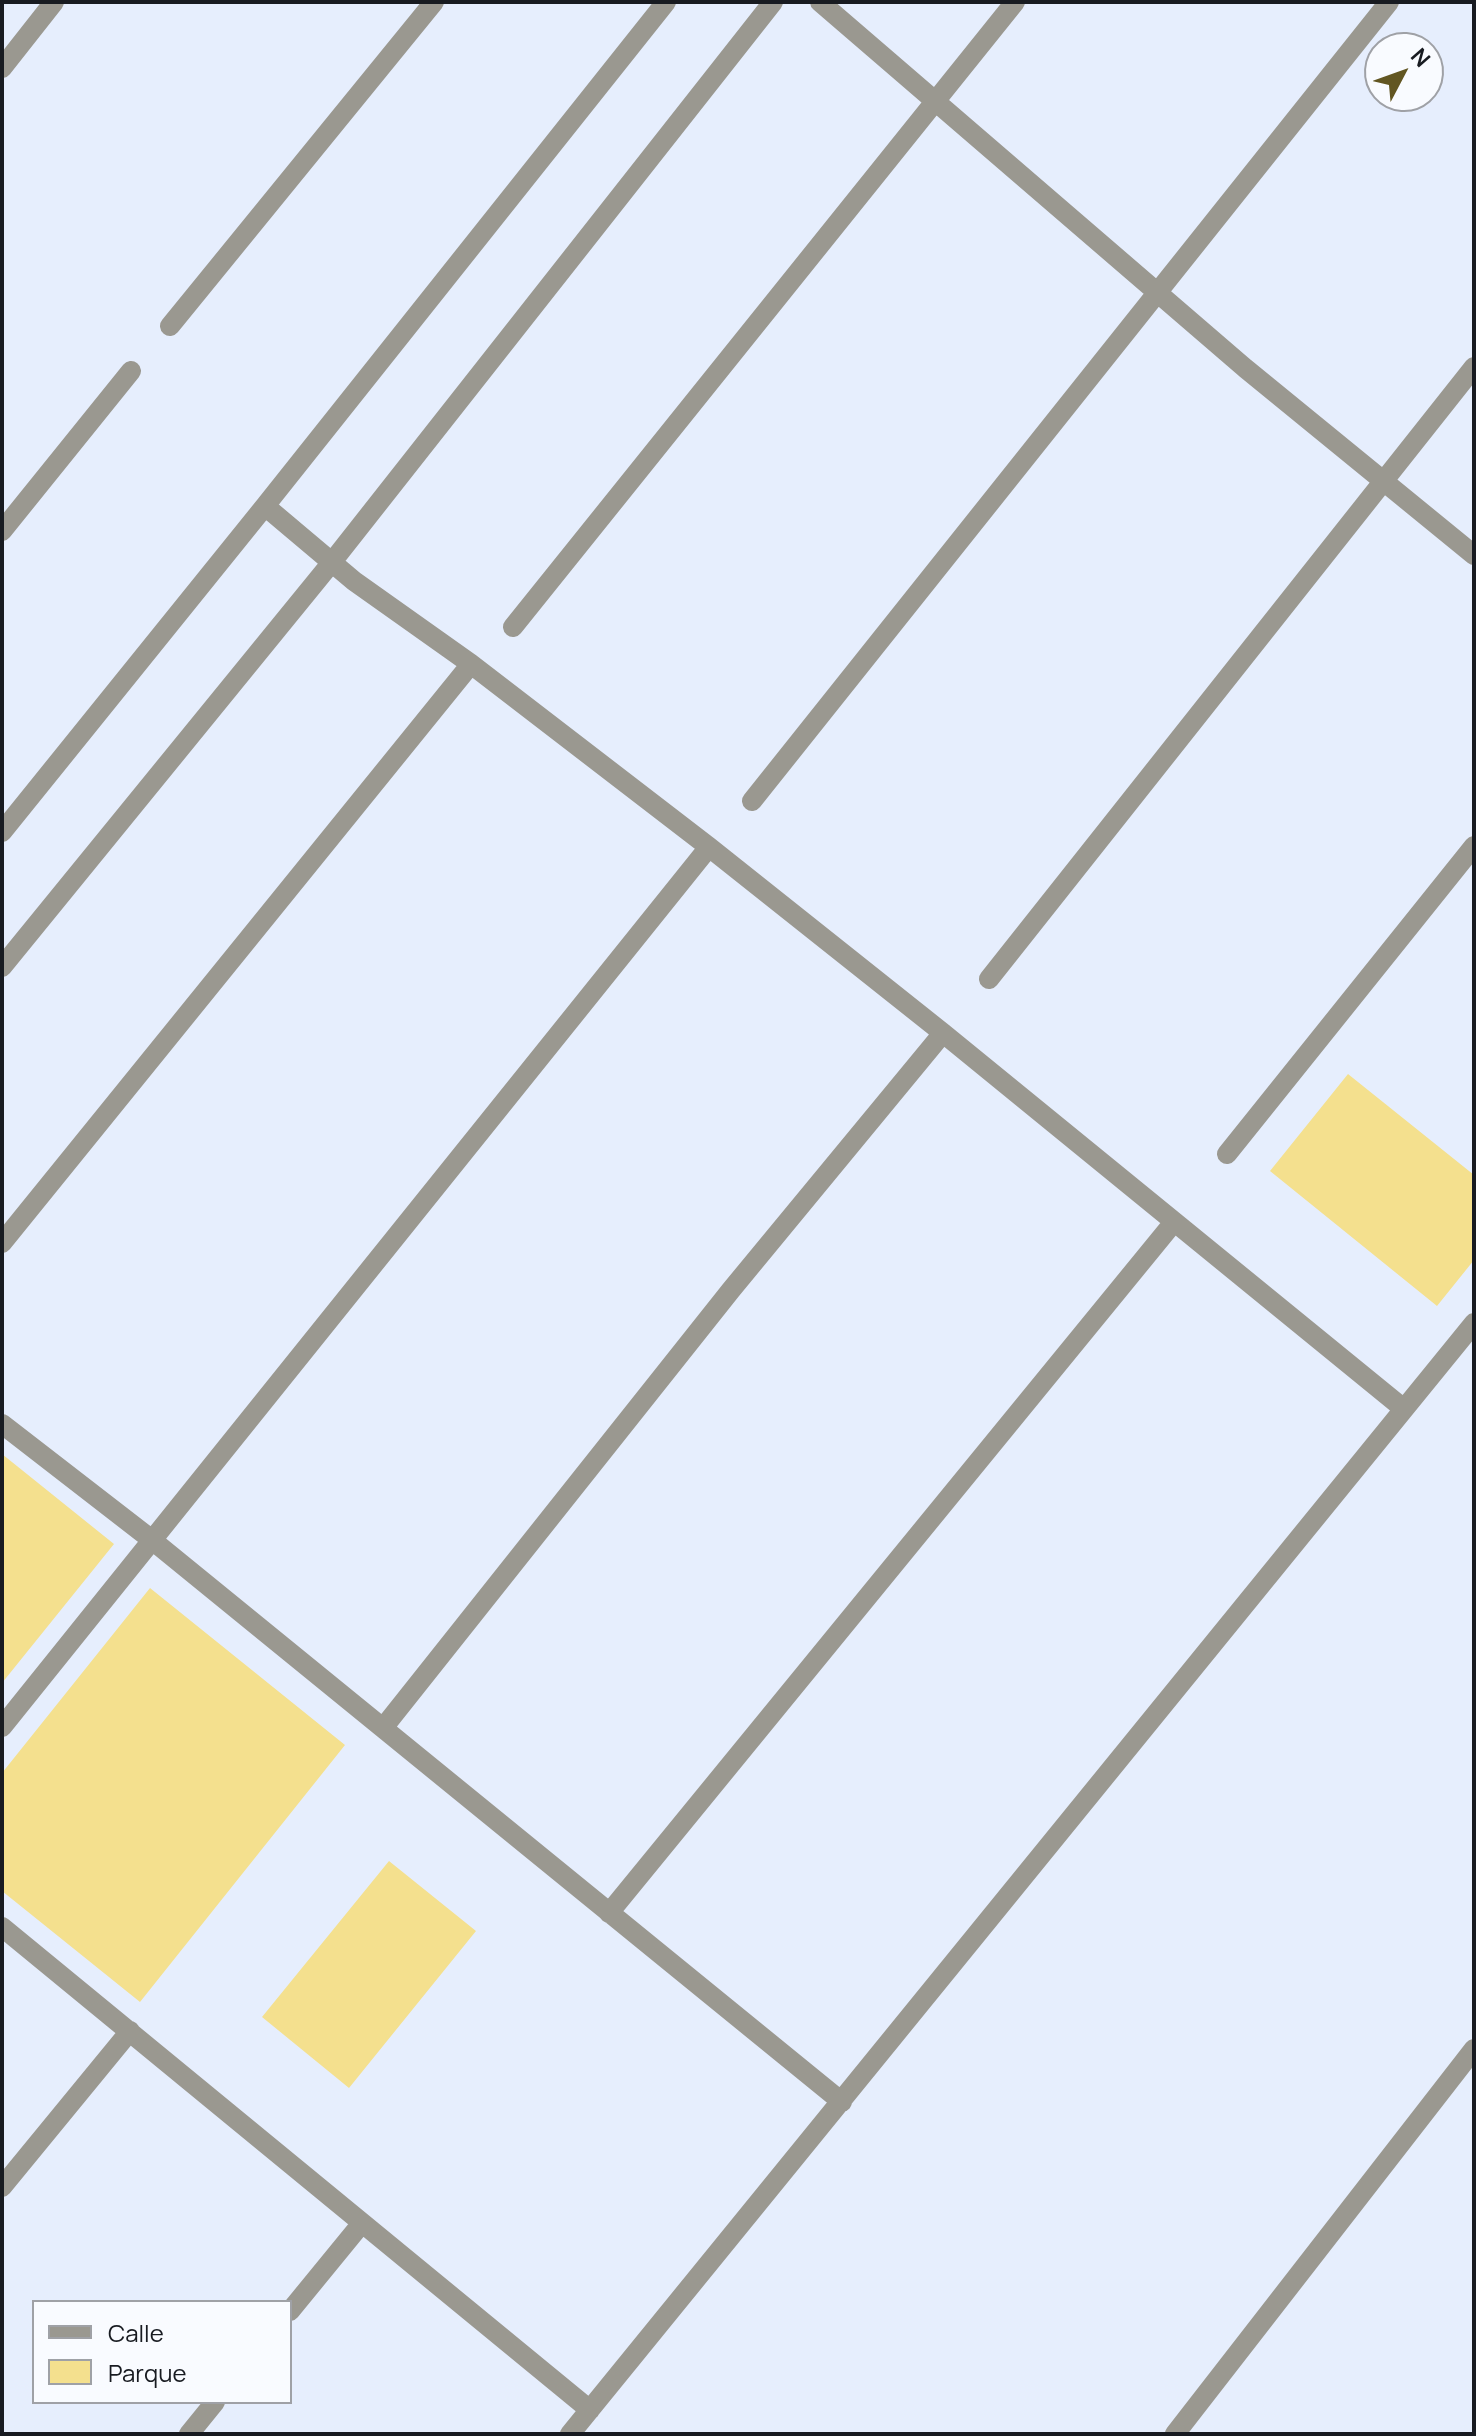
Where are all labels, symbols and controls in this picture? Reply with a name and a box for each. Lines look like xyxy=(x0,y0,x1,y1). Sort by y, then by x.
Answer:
north arrow xyxy=(1364,32,1444,112)
text: N xyxy=(1404,42,1437,73)
legend xyxy=(32,2300,292,2404)
text: Calle xyxy=(108,2316,164,2349)
text: Parque xyxy=(108,2356,186,2389)

